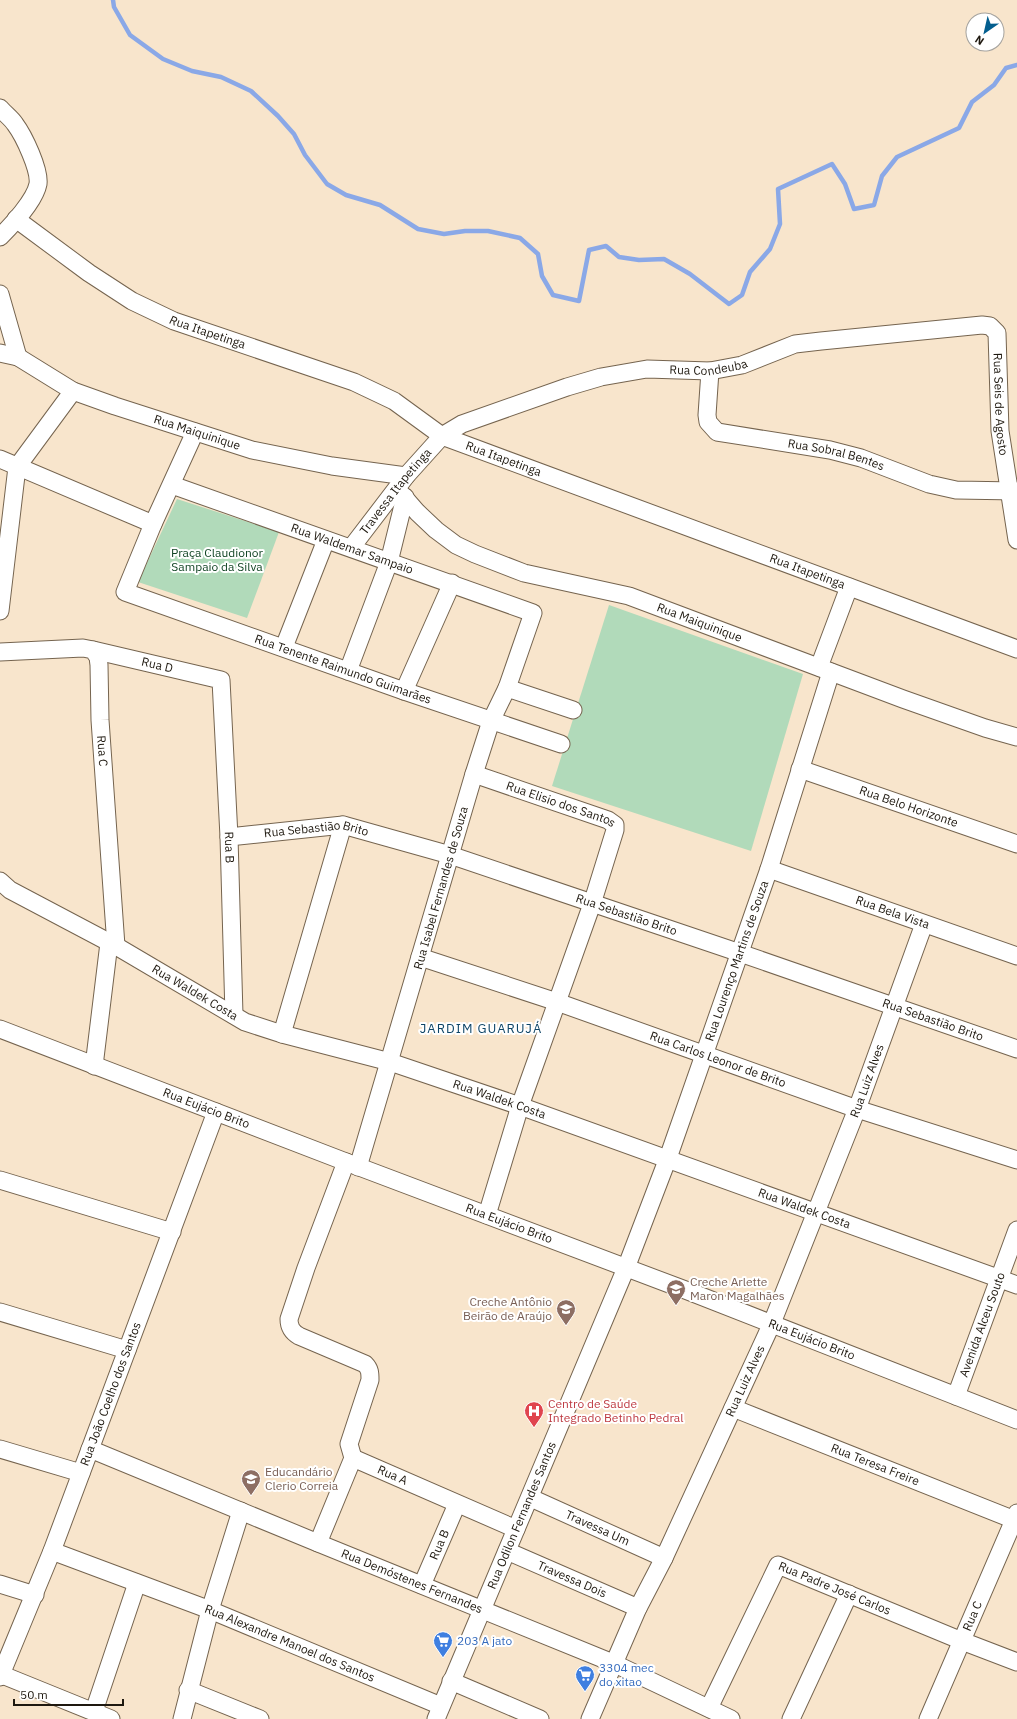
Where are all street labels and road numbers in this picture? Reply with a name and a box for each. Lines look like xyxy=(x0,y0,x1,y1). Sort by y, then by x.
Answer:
street label: Rua Itapetinga xyxy=(167,312,248,352)
street label: Rua Seis de Agosto xyxy=(991,353,1012,457)
street label: Rua Condeuba xyxy=(669,355,750,378)
street label: Rua Maiquinique xyxy=(152,411,243,453)
street label: Rua Sobral Bentes xyxy=(787,435,887,473)
street label: Rua Itapetinga xyxy=(464,437,544,479)
street label: Travessa Itapetinga xyxy=(356,445,435,537)
street label: Rua Waldemar Sampaio xyxy=(289,520,416,577)
street label: Rua Itapetinga xyxy=(768,550,848,592)
street label: Rua Maiquinique xyxy=(655,599,745,645)
street label: Rua Tenente Raimundo Guimarães xyxy=(253,631,434,707)
street label: Rua D xyxy=(140,654,175,676)
street label: Rua C xyxy=(94,735,111,768)
street label: Rua Elisio dos Santos xyxy=(504,778,619,830)
street label: Rua Belo Horizonte xyxy=(858,782,961,830)
street label: Rua Isabel Fernandes de Souza xyxy=(410,804,471,971)
street label: Rua Sebastião Brito xyxy=(263,817,371,840)
street label: Rua B xyxy=(222,831,238,863)
street label: Rua Lourenço Martins de Souza xyxy=(701,878,772,1043)
street label: Rua Sebastião Brito xyxy=(574,890,679,938)
street label: Rua Bela Vista xyxy=(854,892,932,932)
street label: Rua Waldek Costa xyxy=(149,961,241,1024)
street label: Rua Sebastião Brito xyxy=(881,995,986,1044)
street label: Rua Carlos Leonor de Brito xyxy=(648,1028,788,1090)
street label: Rua Luiz Alves xyxy=(846,1042,887,1120)
street label: Rua Waldek Costa xyxy=(451,1076,549,1122)
street label: Rua Eujácio Brito xyxy=(161,1084,252,1131)
street label: Rua Waldek Costa xyxy=(756,1184,853,1232)
street label: Rua Eujácio Brito xyxy=(464,1200,555,1246)
street label: Avenida Alceu Souto xyxy=(956,1270,1008,1379)
street label: Rua Eujácio Brito xyxy=(766,1315,858,1363)
street label: Rua João Coelho dos Santos xyxy=(77,1320,144,1468)
street label: Rua Luiz Alves xyxy=(722,1343,768,1419)
street label: Rua Odilon Fernandes Santos xyxy=(484,1439,559,1591)
street label: Rua Teresa Freire xyxy=(829,1440,922,1489)
street label: Rua A xyxy=(375,1462,410,1488)
street label: Travessa Um xyxy=(563,1507,632,1549)
street label: Rua B xyxy=(426,1527,452,1562)
street label: Rua Demóstenes Fernandes xyxy=(339,1545,485,1616)
street label: Travessa Dois xyxy=(535,1557,609,1601)
street label: Rua Padre José Carlos xyxy=(776,1558,893,1618)
street label: Rua C xyxy=(959,1598,985,1633)
street label: Rua Alexandre Manoel dos Santos xyxy=(203,1601,377,1685)

